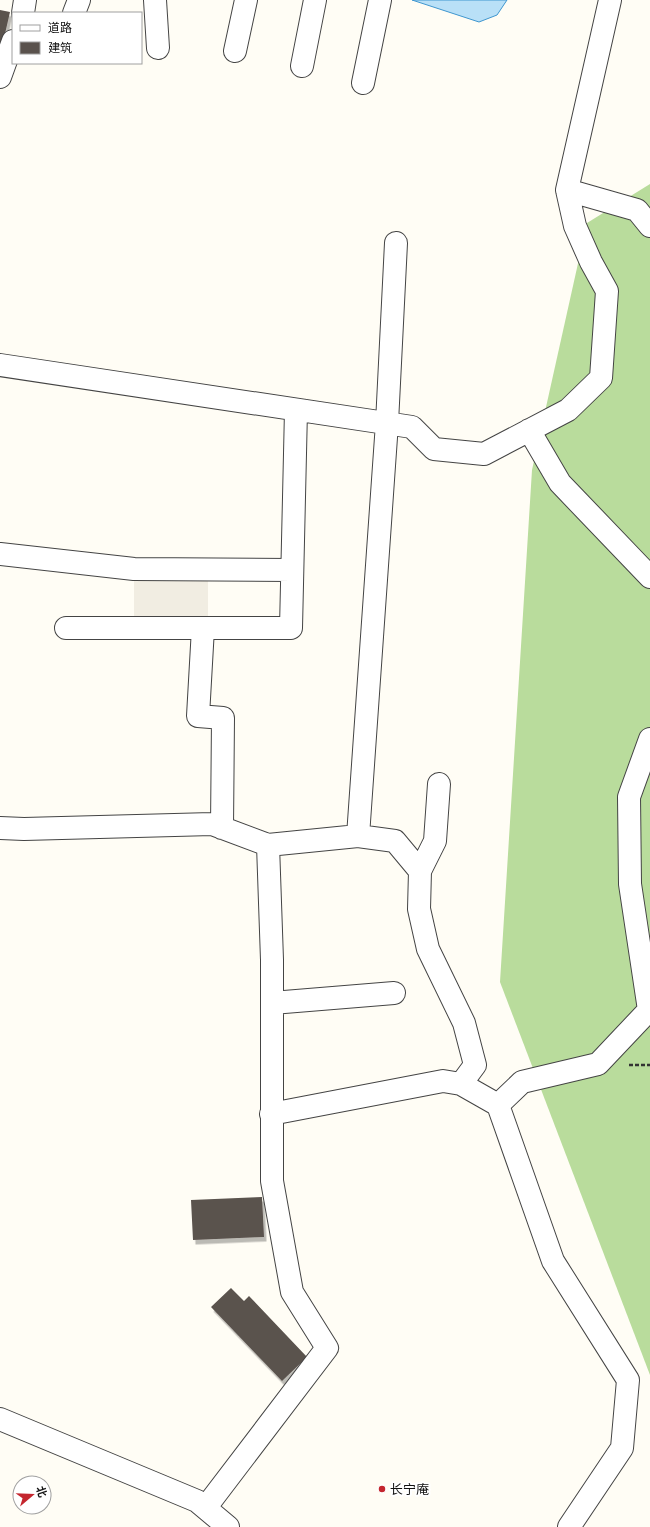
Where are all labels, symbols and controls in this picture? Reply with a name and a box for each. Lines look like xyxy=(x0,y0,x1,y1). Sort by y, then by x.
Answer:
legend xyxy=(12,12,142,64)
text: 道路 xyxy=(48,20,72,35)
text: 建筑 xyxy=(48,40,72,55)
north arrow xyxy=(12,1475,52,1515)
place label: 长宁庵 xyxy=(390,1481,429,1498)
text: 北 xyxy=(33,1484,50,1499)
marker: 长宁庵 xyxy=(377,1484,387,1494)

